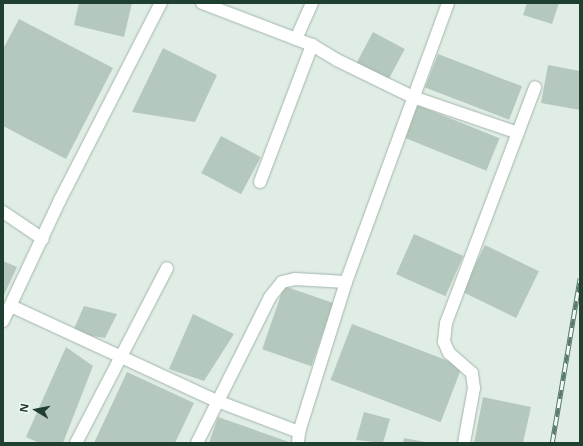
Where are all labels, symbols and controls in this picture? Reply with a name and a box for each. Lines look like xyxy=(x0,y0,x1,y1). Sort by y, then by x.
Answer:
north arrow xyxy=(16,390,56,430)
text: N xyxy=(16,402,32,414)

